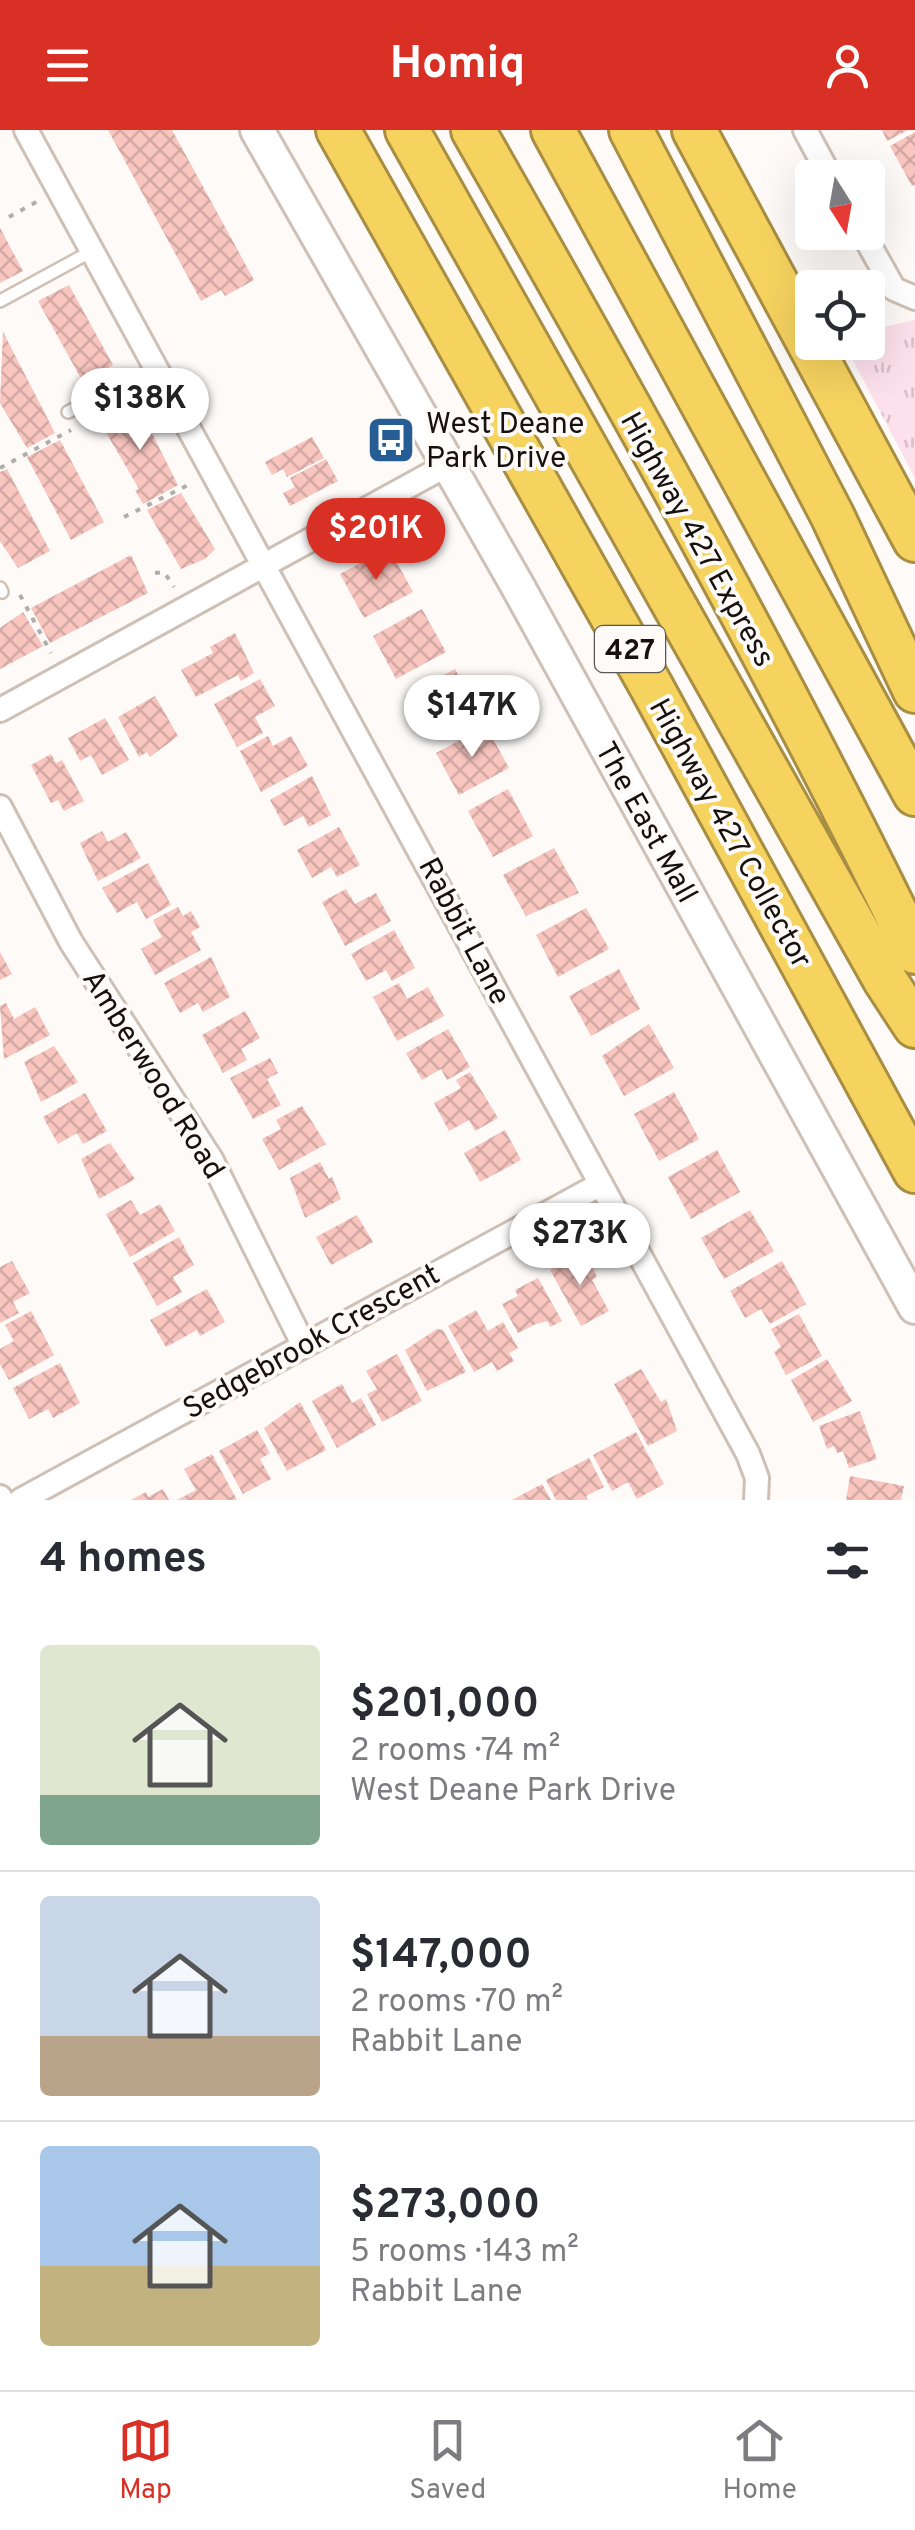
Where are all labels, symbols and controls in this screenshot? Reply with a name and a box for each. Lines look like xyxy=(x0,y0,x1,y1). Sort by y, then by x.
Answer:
text: Homiq xyxy=(390,37,525,94)
icon: menu xyxy=(40,38,95,93)
icon: person xyxy=(820,38,875,93)
north arrow xyxy=(795,160,885,250)
map controls xyxy=(795,160,885,360)
button: locate xyxy=(795,270,885,360)
pin: $138K xyxy=(70,368,210,453)
text: $138K xyxy=(93,380,187,420)
street label: Highway 427 Express xyxy=(613,405,783,673)
place label: West Deane Park Drive xyxy=(426,407,584,478)
bus stop icon: West Deane Park Drive xyxy=(365,414,417,466)
pin: $201K xyxy=(306,498,446,583)
text: $201K xyxy=(328,510,424,550)
road number: 427 xyxy=(595,626,665,672)
pin: $147K xyxy=(402,675,542,760)
text: $147K xyxy=(426,687,518,727)
street label: Highway 427 Collector xyxy=(639,693,819,976)
street label: The East Mall xyxy=(585,736,704,910)
street label: Rabbit Lane xyxy=(409,852,517,1012)
street label: Amberwood Road xyxy=(73,964,231,1187)
pin: $273K xyxy=(510,1203,650,1288)
text: $273K xyxy=(532,1215,628,1255)
street label: Sedgebrook Crescent xyxy=(177,1257,447,1429)
icon: filters xyxy=(820,1533,875,1588)
text: 4 homes xyxy=(40,1534,207,1587)
text: $201,000 xyxy=(350,1679,539,1732)
icon: home xyxy=(120,1685,240,1805)
text: 2 rooms · 74 m² xyxy=(350,1732,560,1772)
text: West Deane Park Drive xyxy=(350,1772,676,1812)
text: $147,000 xyxy=(350,1930,532,1983)
icon: home xyxy=(120,1936,240,2056)
text: 2 rooms · 70 m² xyxy=(350,1983,563,2023)
text: Rabbit Lane xyxy=(350,2023,522,2063)
text: $273,000 xyxy=(350,2180,540,2233)
icon: home xyxy=(120,2186,240,2306)
text: 5 rooms · 143 m² xyxy=(350,2233,579,2273)
text: Rabbit Lane xyxy=(350,2273,522,2313)
tab: Map xyxy=(118,2413,173,2509)
tab: Saved xyxy=(409,2413,486,2509)
tab: Home xyxy=(723,2413,797,2509)

